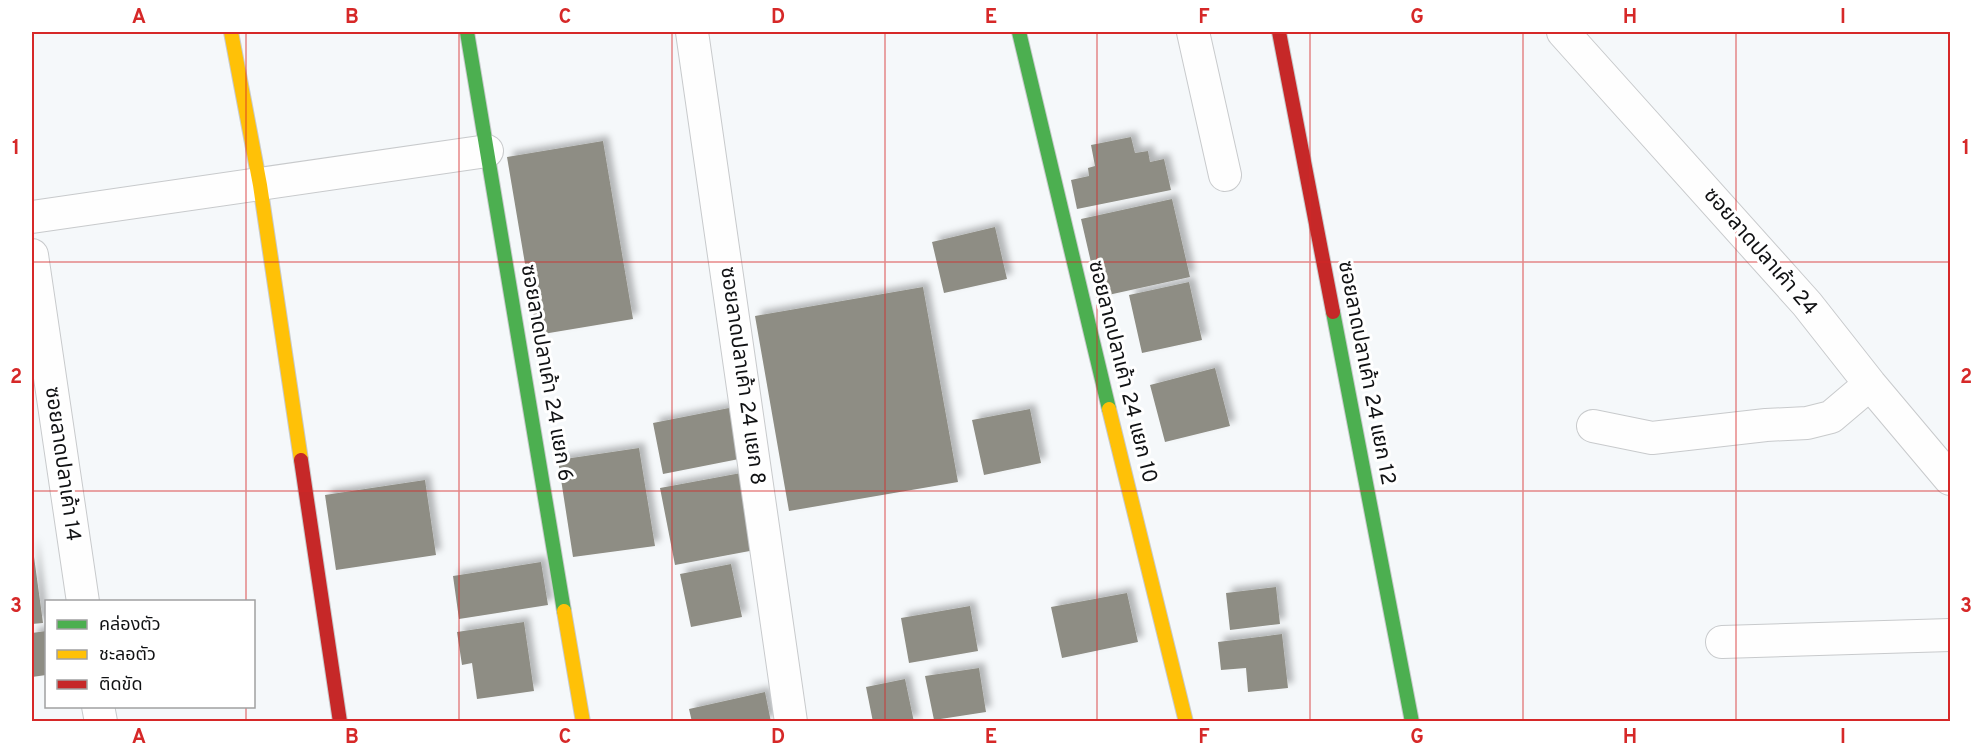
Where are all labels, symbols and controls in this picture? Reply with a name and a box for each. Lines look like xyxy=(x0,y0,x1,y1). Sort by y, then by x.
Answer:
text: A xyxy=(132,5,146,31)
text: B xyxy=(345,5,359,31)
text: C xyxy=(559,5,571,31)
text: D xyxy=(771,5,785,31)
text: E xyxy=(985,5,997,31)
text: F xyxy=(1198,5,1210,31)
text: G xyxy=(1410,5,1424,31)
text: H xyxy=(1623,5,1637,31)
text: I xyxy=(1840,5,1846,31)
text: 1 xyxy=(12,136,20,162)
text: 1 xyxy=(1962,136,1970,162)
street label: ซอยลาดปลาเค้า 24 xyxy=(1697,182,1823,322)
street label: ซอยลาดปลาเค้า 24 แยก 10 xyxy=(1081,258,1163,486)
street label: ซอยลาดปลาเค้า 24 แยก 12 xyxy=(1331,259,1401,487)
street label: ซอยลาดปลาเค้า 24 แยก 6 xyxy=(514,262,578,484)
street label: ซอยลาดปลาเค้า 24 แยก 8 xyxy=(713,265,771,487)
text: 2 xyxy=(10,365,22,391)
text: 2 xyxy=(1960,365,1972,391)
street label: ซอยลาดปลาเค้า 14 xyxy=(38,385,86,543)
text: 3 xyxy=(10,594,22,620)
text: 3 xyxy=(1960,594,1972,620)
legend xyxy=(45,600,255,708)
text: คล่องตัว xyxy=(99,614,161,637)
text: ชะลอตัว xyxy=(99,644,156,667)
text: ติดขัด xyxy=(99,674,142,697)
text: A xyxy=(132,725,146,751)
text: B xyxy=(345,725,359,751)
text: C xyxy=(559,725,571,751)
text: D xyxy=(771,725,785,751)
text: E xyxy=(985,725,997,751)
text: F xyxy=(1198,725,1210,751)
text: G xyxy=(1410,725,1424,751)
text: H xyxy=(1623,725,1637,751)
text: I xyxy=(1840,725,1846,751)

